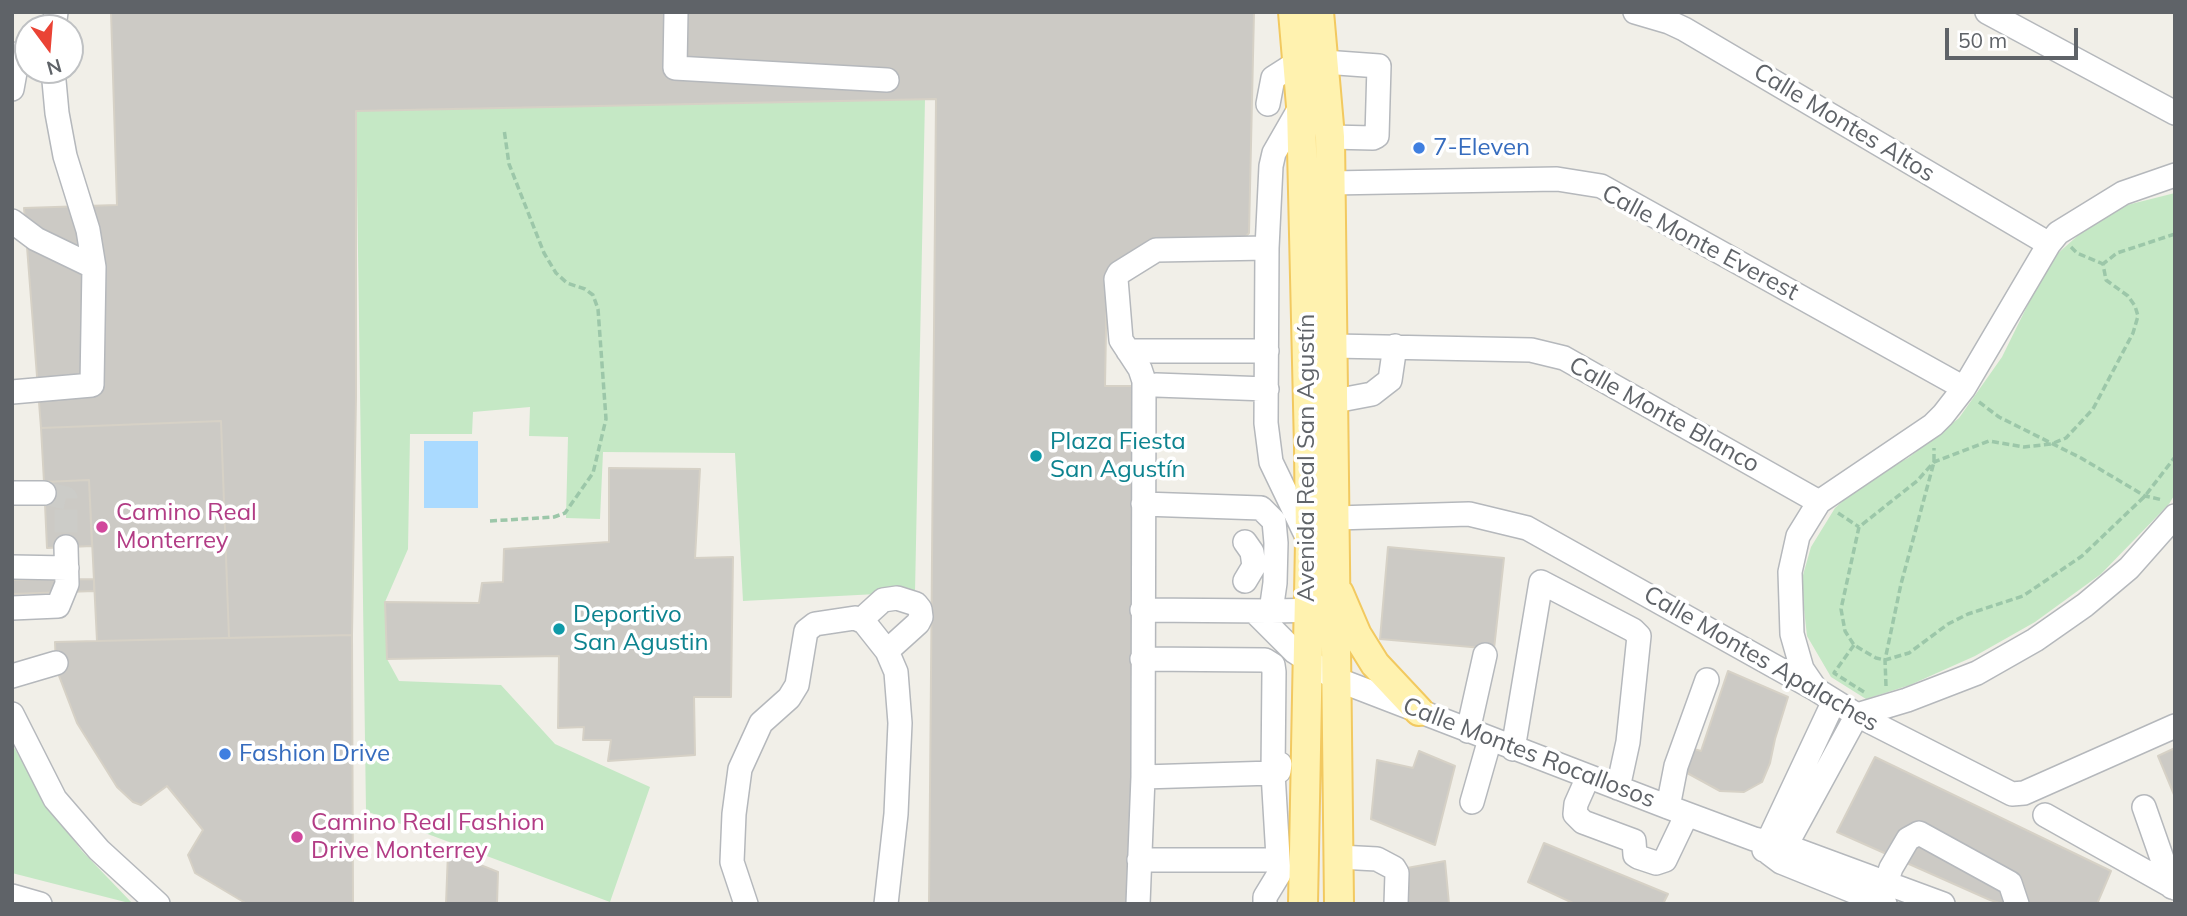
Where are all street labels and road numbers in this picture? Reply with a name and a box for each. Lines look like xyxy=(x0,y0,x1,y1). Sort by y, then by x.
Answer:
street label: Calle Montes Altos xyxy=(1748,58,1940,188)
street label: Calle Monte Everest xyxy=(1597,179,1803,307)
street label: Avenida Real San Agustín xyxy=(1293,314,1321,602)
street label: Calle Monte Blanco xyxy=(1564,351,1764,479)
street label: Calle Montes Apalaches xyxy=(1638,580,1884,738)
street label: Calle Montes Rocallosos xyxy=(1399,692,1659,814)

